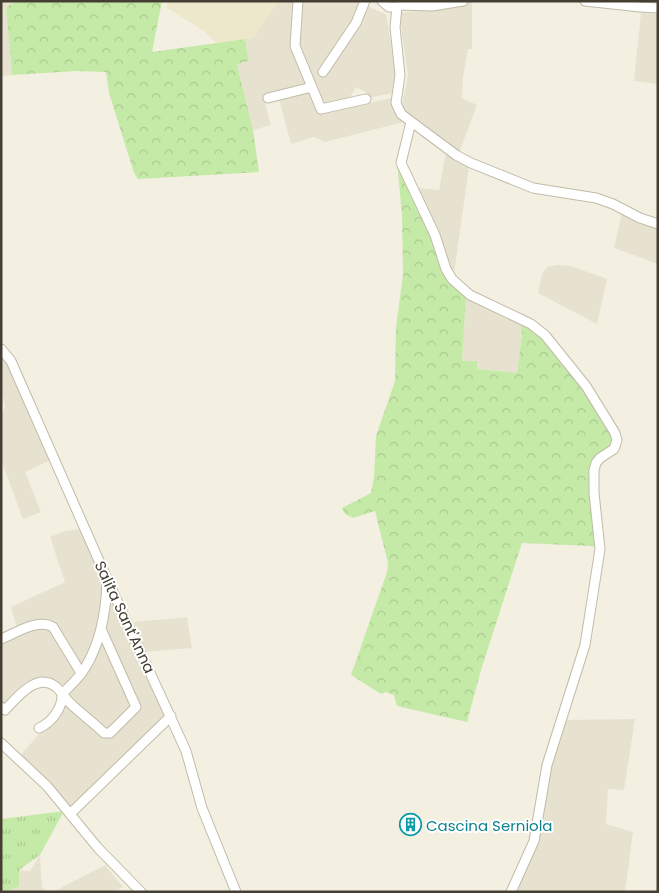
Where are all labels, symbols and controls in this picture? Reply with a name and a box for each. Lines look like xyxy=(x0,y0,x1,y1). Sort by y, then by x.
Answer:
street label: Salita Sant'Anna xyxy=(90,557,160,677)
building icon: Cascina Serniola xyxy=(398,813,422,837)
place label: Cascina Serniola xyxy=(426,815,553,836)

